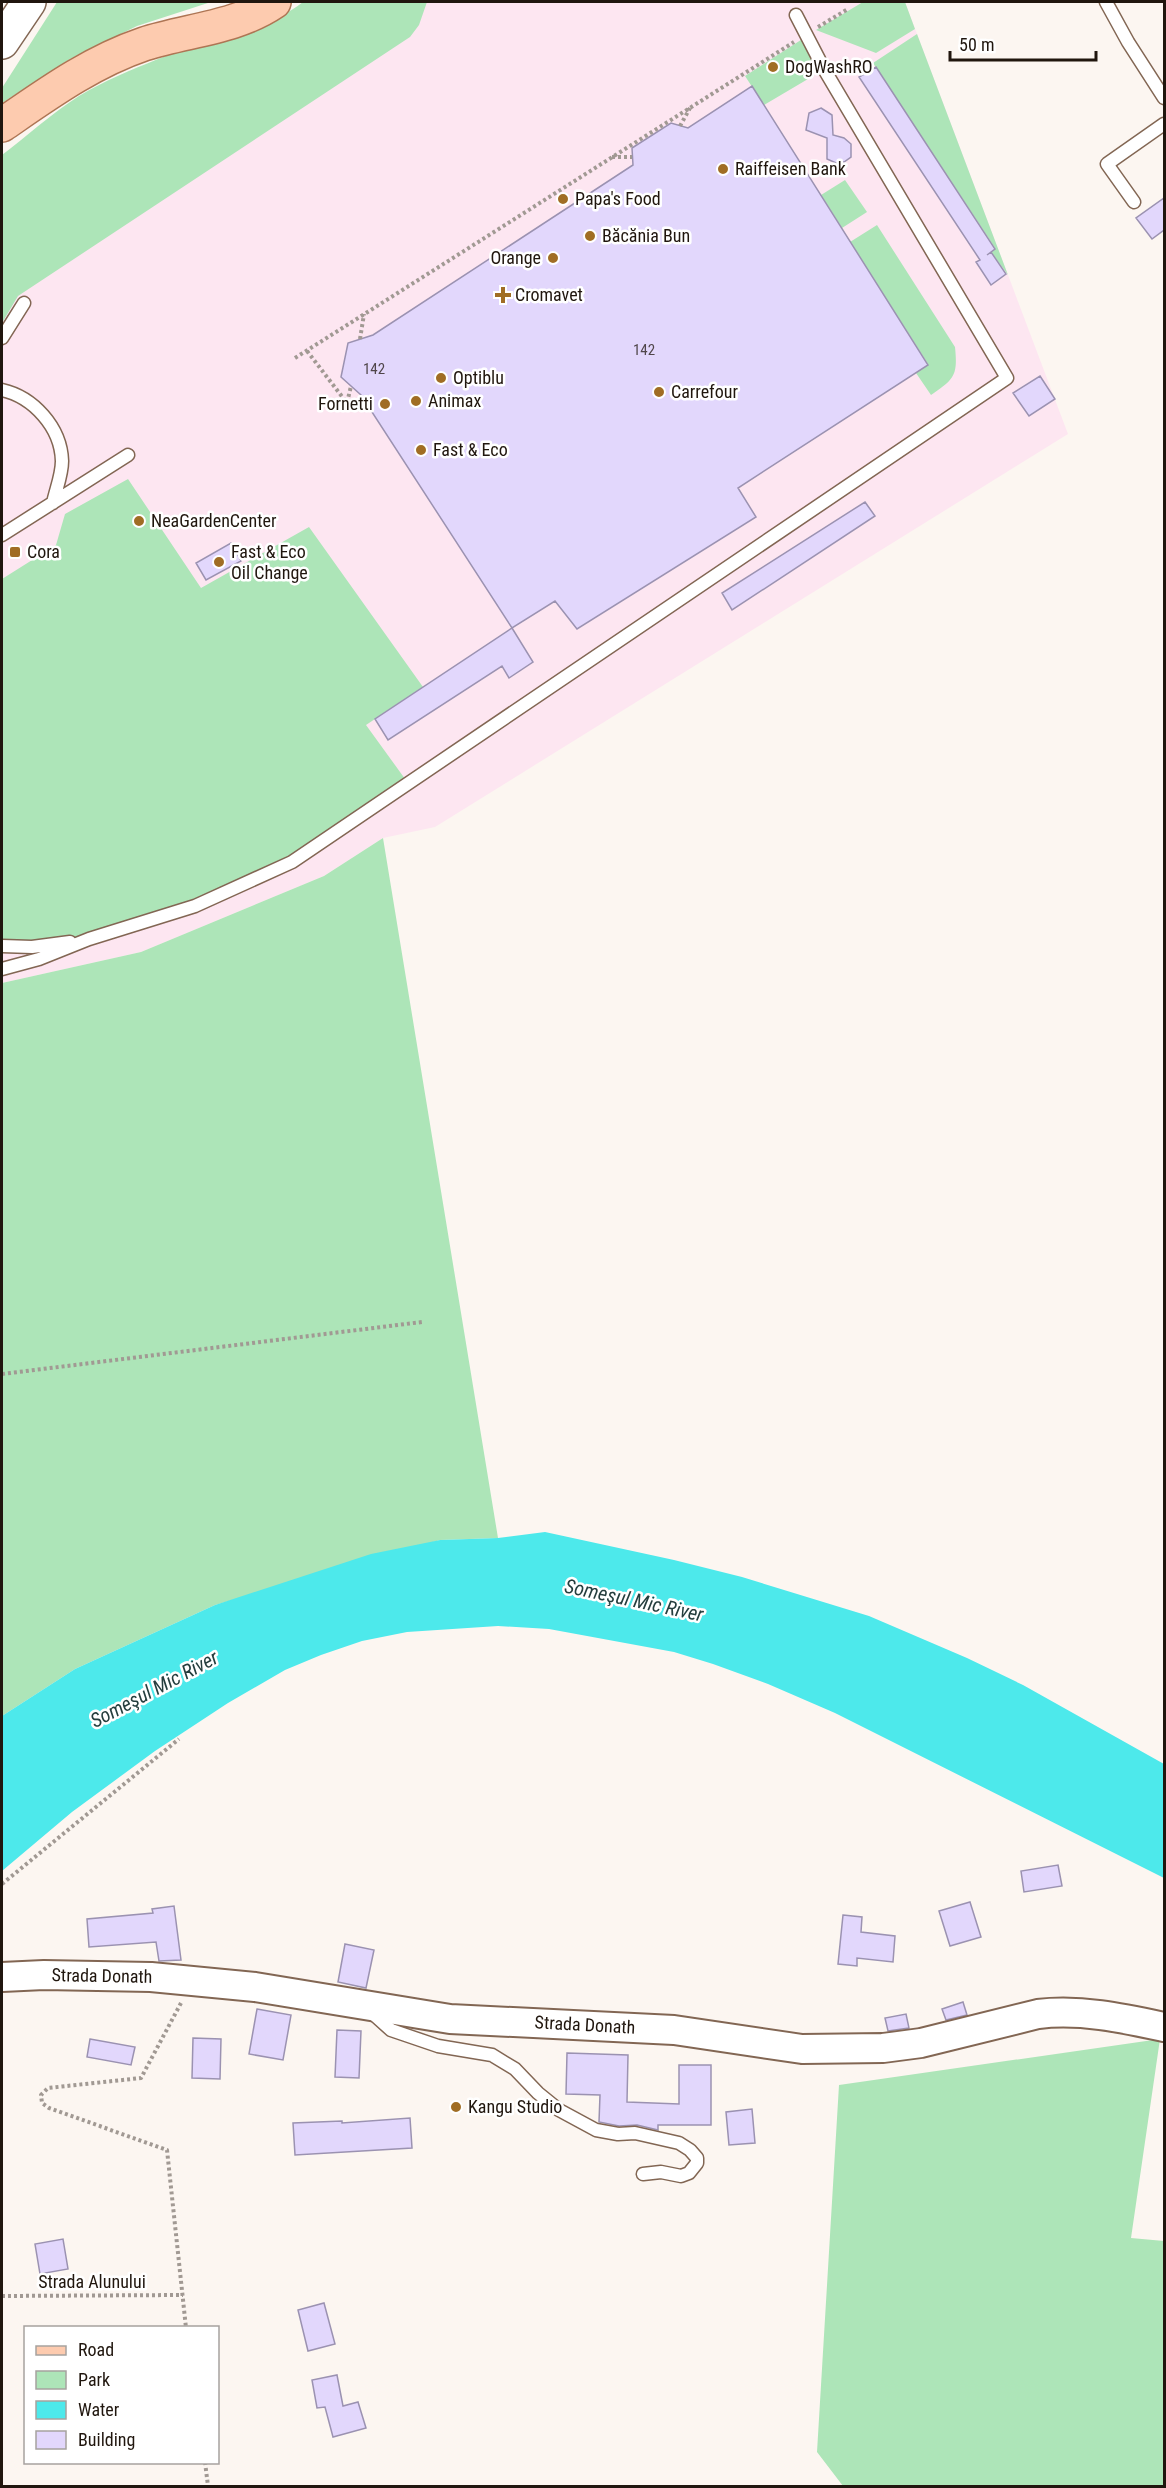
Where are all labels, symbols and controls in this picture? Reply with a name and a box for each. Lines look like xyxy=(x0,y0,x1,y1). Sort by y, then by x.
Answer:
scale bar xyxy=(950,24,1096,62)
text: 50 m xyxy=(959,34,994,55)
place label: DogWashRO xyxy=(785,56,873,77)
marker: DogWashRO xyxy=(766,60,780,74)
place label: Raiffeisen Bank xyxy=(735,158,846,179)
marker: Raiffeisen Bank xyxy=(716,162,730,176)
place label: Papa's Food xyxy=(575,188,661,209)
marker: Papa's Food xyxy=(556,192,570,206)
place label: Băcănia Bun xyxy=(602,225,690,246)
marker: Băcănia Bun xyxy=(583,229,597,243)
place label: Orange xyxy=(490,247,541,268)
marker: Orange xyxy=(546,251,560,265)
place label: Cromavet xyxy=(515,284,583,305)
marker: Cromavet xyxy=(496,288,510,302)
house number: 142 xyxy=(633,341,655,359)
house number: 142 xyxy=(363,360,385,378)
place label: Optiblu xyxy=(453,367,504,388)
marker: Optiblu xyxy=(434,371,448,385)
place label: Carrefour xyxy=(671,381,738,402)
marker: Carrefour xyxy=(652,385,666,399)
place label: Animax xyxy=(428,390,481,411)
place label: Fornetti xyxy=(318,393,373,414)
marker: Animax xyxy=(409,394,423,408)
marker: Fornetti xyxy=(378,397,392,411)
place label: Fast & Eco xyxy=(433,439,508,460)
marker: Fast & Eco xyxy=(414,443,428,457)
place label: NeaGardenCenter xyxy=(151,510,277,531)
marker: NeaGardenCenter xyxy=(132,514,146,528)
place label: Cora xyxy=(27,541,60,562)
place label: Fast & Eco Oil Change xyxy=(231,541,308,583)
marker: Cora xyxy=(8,545,22,559)
marker: Fast & Eco Oil Change xyxy=(212,555,226,569)
water label: Someşul Mic River xyxy=(562,1574,707,1627)
water label: Someşul Mic River xyxy=(86,1645,223,1733)
street label: Strada Donath xyxy=(51,1964,153,1987)
street label: Strada Donath xyxy=(534,2011,636,2038)
place label: Kangu Studio xyxy=(468,2096,562,2117)
marker: Kangu Studio xyxy=(449,2100,463,2114)
street label: Strada Alunului xyxy=(38,2271,146,2292)
legend xyxy=(24,2326,219,2464)
text: Road xyxy=(78,2339,114,2360)
text: Park xyxy=(78,2369,110,2390)
text: Water xyxy=(78,2399,120,2420)
text: Building xyxy=(78,2429,135,2450)

